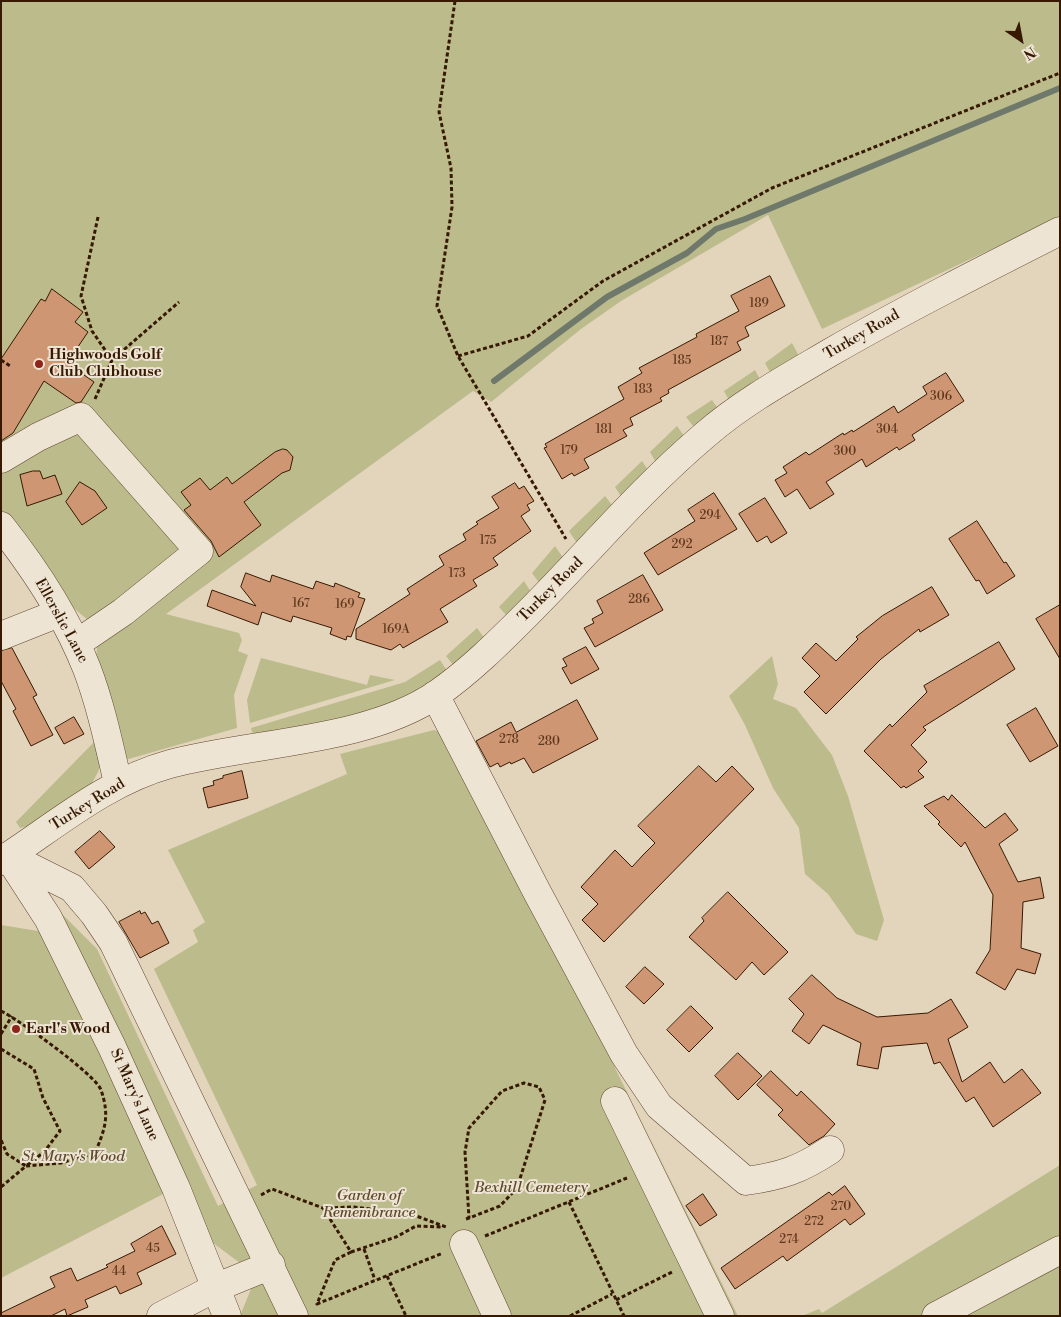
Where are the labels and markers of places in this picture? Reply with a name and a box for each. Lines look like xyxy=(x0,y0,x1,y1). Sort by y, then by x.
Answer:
place label: Highwoods Golf Club Clubhouse xyxy=(49,346,162,381)
marker: Highwoods Golf Club Clubhouse xyxy=(33,358,45,370)
place label: Earl's Wood xyxy=(26,1020,110,1038)
marker: Earl's Wood xyxy=(10,1023,22,1035)

